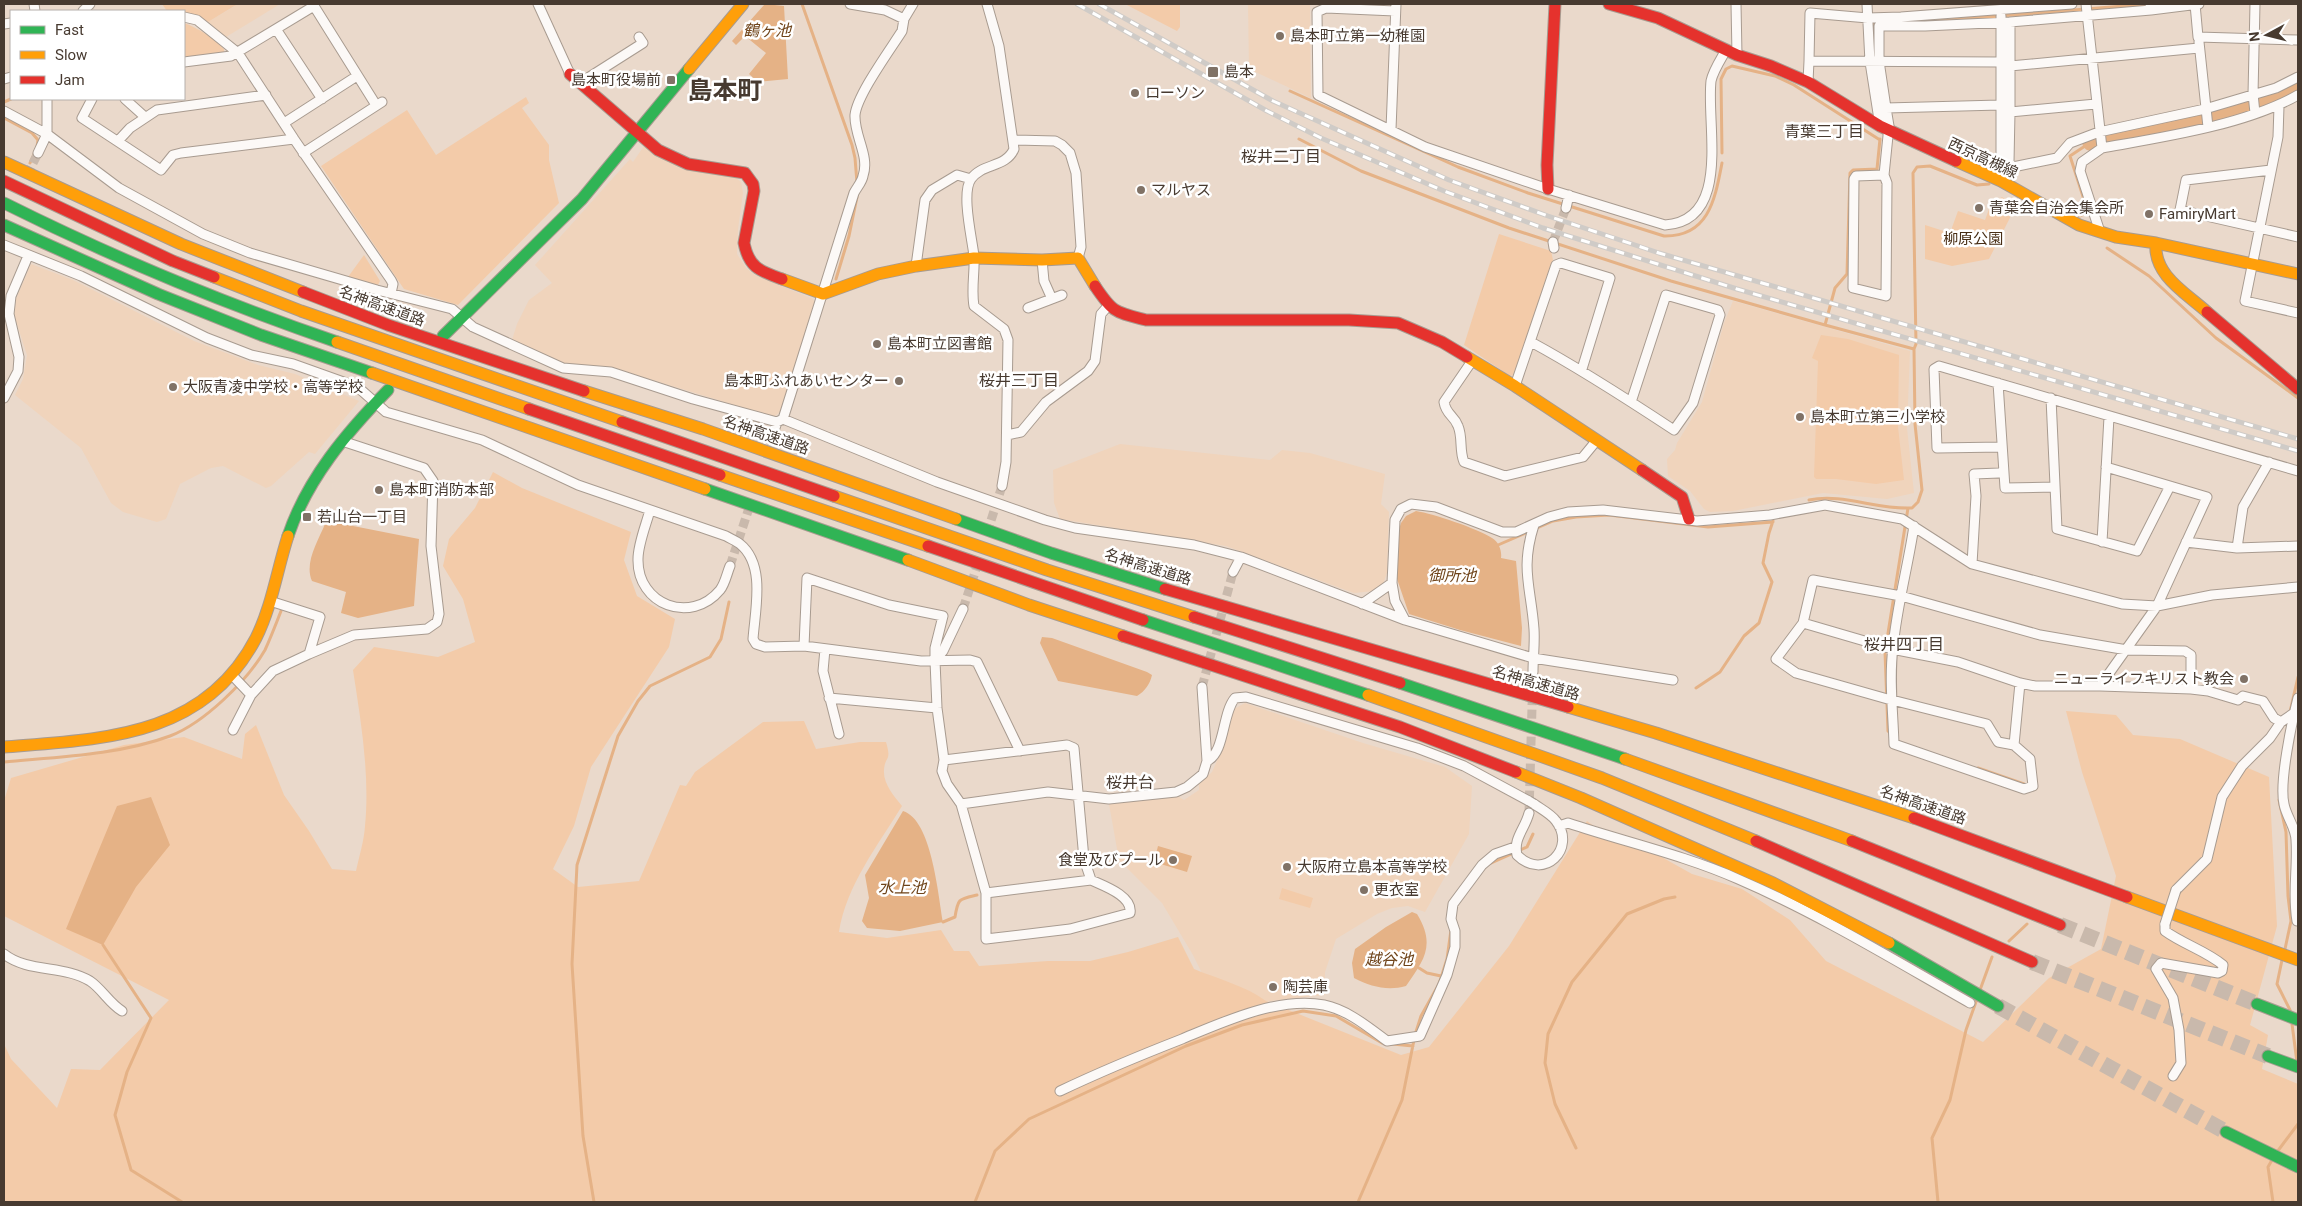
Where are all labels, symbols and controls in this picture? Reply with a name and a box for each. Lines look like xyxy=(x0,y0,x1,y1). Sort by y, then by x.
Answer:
legend xyxy=(10,10,185,100)
north arrow xyxy=(2242,10,2292,60)
text: Fast xyxy=(55,21,84,39)
water label: 鶴ヶ池 xyxy=(743,21,793,40)
place label: 島本町立第一幼稚園 xyxy=(1290,27,1425,45)
marker: 島本町立第一幼稚園 xyxy=(1274,30,1286,42)
text: N xyxy=(2246,31,2263,42)
text: Slow xyxy=(55,46,87,64)
place label: 島本 xyxy=(1224,63,1254,81)
marker: 島本 xyxy=(1206,65,1220,79)
text: Jam xyxy=(55,71,85,89)
place label: 島本町役場前 xyxy=(571,71,661,89)
marker: 島本町役場前 xyxy=(665,74,677,86)
district label: 島本町 xyxy=(687,76,763,105)
place label: ローソン xyxy=(1145,84,1205,102)
marker: ローソン xyxy=(1129,87,1141,99)
district label: 青葉三丁目 xyxy=(1784,122,1864,141)
street label: 西京高槻線 xyxy=(1945,134,2021,182)
district label: 桜井二丁目 xyxy=(1241,147,1321,166)
place label: マルヤス xyxy=(1151,181,1211,199)
marker: マルヤス xyxy=(1135,184,1147,196)
place label: 青葉会自治会集会所 xyxy=(1989,199,2124,217)
marker: 青葉会自治会集会所 xyxy=(1973,202,1985,214)
place label: FamiryMart xyxy=(2159,205,2236,223)
marker: FamiryMart xyxy=(2143,208,2155,220)
park label: 柳原公園 xyxy=(1943,230,2003,248)
street label: 名神高速道路 xyxy=(337,282,427,330)
place label: 島本町立図書館 xyxy=(887,335,992,353)
marker: 島本町立図書館 xyxy=(871,338,883,350)
district label: 桜井三丁目 xyxy=(979,371,1059,390)
place label: 島本町ふれあいセンター xyxy=(724,372,889,390)
marker: 島本町ふれあいセンター xyxy=(893,375,905,387)
place label: 大阪青凌中学校・高等学校 xyxy=(183,378,363,396)
marker: 大阪青凌中学校・高等学校 xyxy=(167,381,179,393)
place label: 島本町立第三小学校 xyxy=(1810,408,1945,426)
marker: 島本町立第三小学校 xyxy=(1794,411,1806,423)
street label: 名神高速道路 xyxy=(721,412,811,458)
place label: 島本町消防本部 xyxy=(389,481,494,499)
marker: 島本町消防本部 xyxy=(373,484,385,496)
place label: 若山台一丁目 xyxy=(317,508,407,526)
marker: 若山台一丁目 xyxy=(301,511,313,523)
street label: 名神高速道路 xyxy=(1102,545,1194,589)
water label: 御所池 xyxy=(1428,566,1478,585)
district label: 桜井四丁目 xyxy=(1864,635,1944,654)
street label: 名神高速道路 xyxy=(1490,662,1582,704)
place label: ニューライフキリスト教会 xyxy=(2054,670,2234,688)
marker: ニューライフキリスト教会 xyxy=(2238,673,2250,685)
district label: 桜井台 xyxy=(1106,773,1154,792)
street label: 名神高速道路 xyxy=(1878,782,1968,828)
place label: 食堂及びプール xyxy=(1058,851,1163,869)
marker: 食堂及びプール xyxy=(1167,854,1179,866)
place label: 大阪府立島本高等学校 xyxy=(1297,858,1447,876)
marker: 大阪府立島本高等学校 xyxy=(1281,861,1293,873)
water label: 水上池 xyxy=(878,878,928,897)
place label: 更衣室 xyxy=(1374,881,1419,899)
marker: 更衣室 xyxy=(1358,884,1370,896)
water label: 越谷池 xyxy=(1365,950,1415,969)
place label: 陶芸庫 xyxy=(1283,978,1328,996)
marker: 陶芸庫 xyxy=(1267,981,1279,993)

